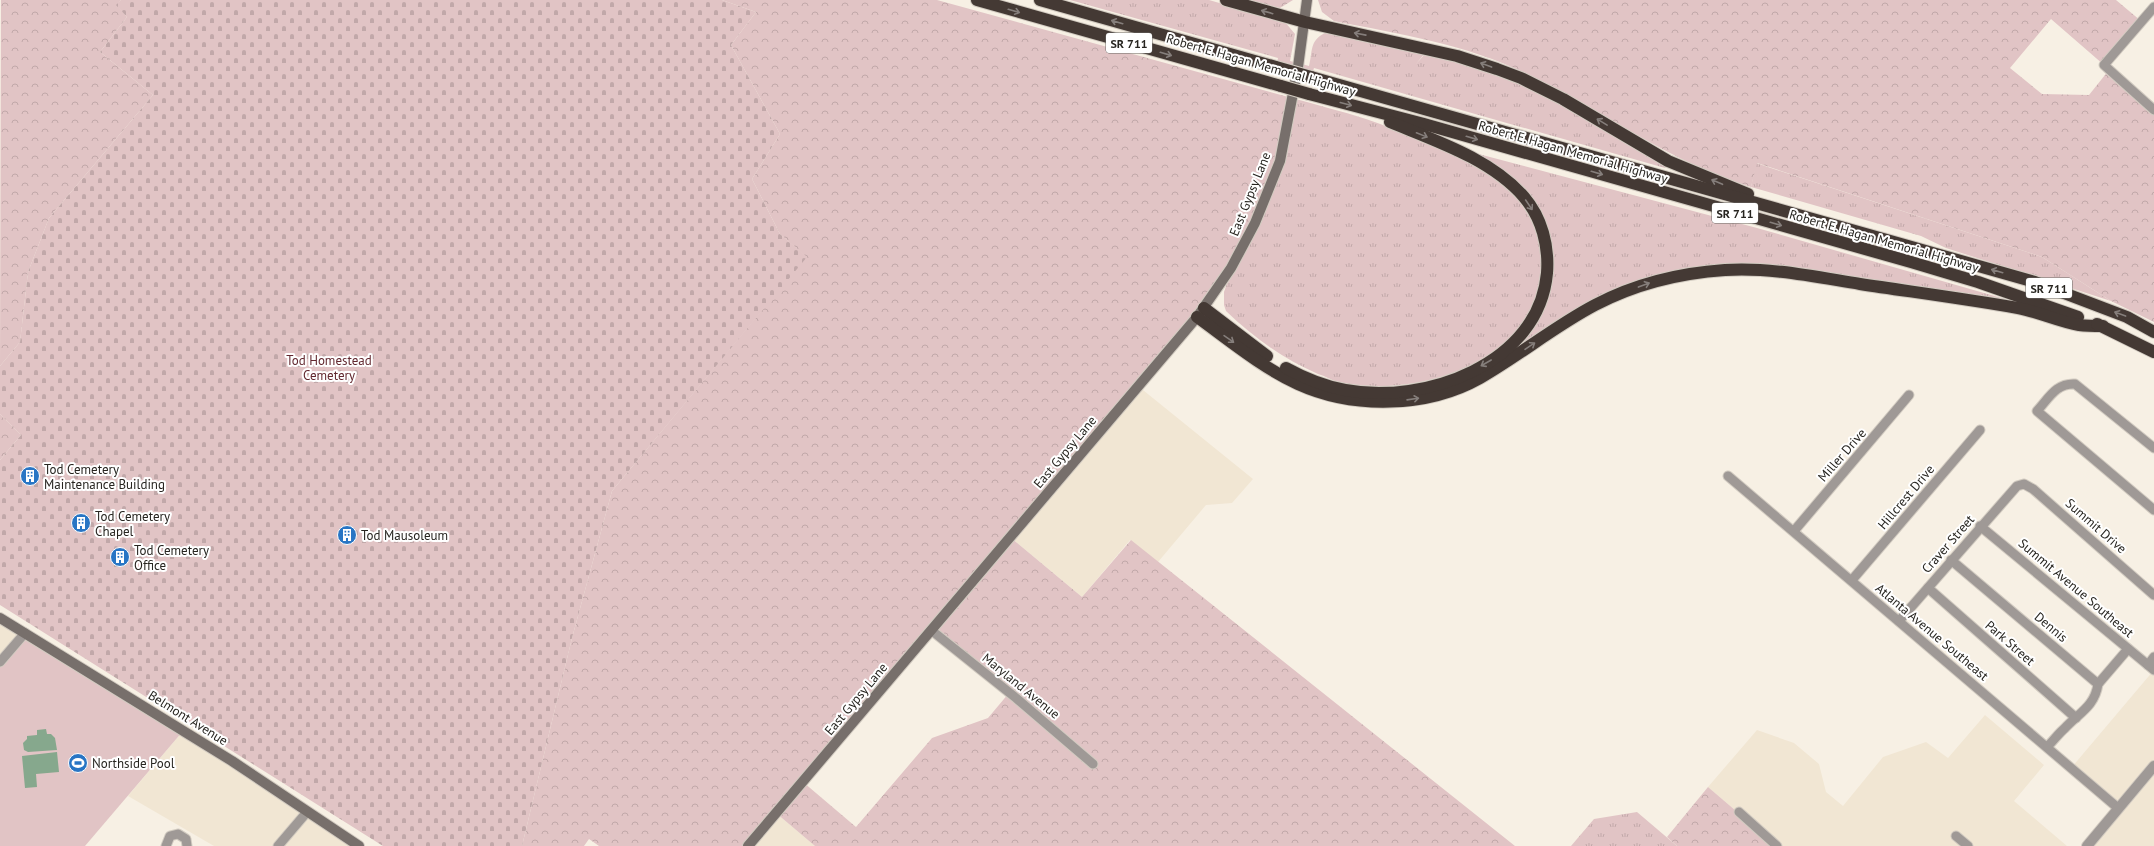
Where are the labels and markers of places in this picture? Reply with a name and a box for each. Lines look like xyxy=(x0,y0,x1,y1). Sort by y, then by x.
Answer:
place label: Tod Cemetery Maintenance Building xyxy=(44,461,165,493)
building icon: Tod Cemetery Maintenance Building xyxy=(19,465,41,487)
place label: Tod Cemetery Chapel xyxy=(95,508,170,540)
building icon: Tod Cemetery Chapel xyxy=(70,512,92,534)
building icon: Tod Mausoleum xyxy=(336,524,358,546)
place label: Tod Mausoleum xyxy=(361,527,448,544)
place label: Tod Cemetery Office xyxy=(134,542,209,574)
building icon: Tod Cemetery Office xyxy=(109,546,131,568)
sports icon: Northside Pool xyxy=(67,752,89,774)
place label: Northside Pool xyxy=(92,755,175,772)

